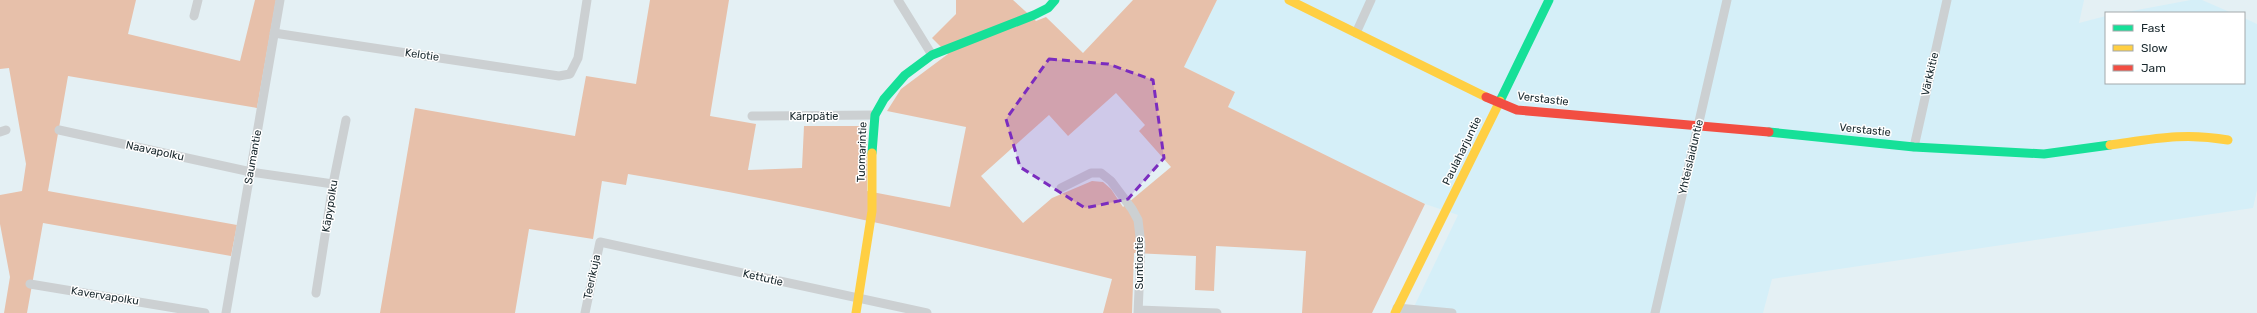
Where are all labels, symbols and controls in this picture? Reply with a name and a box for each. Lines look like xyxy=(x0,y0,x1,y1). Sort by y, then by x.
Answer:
legend xyxy=(2105,12,2245,84)
text: Fast xyxy=(2141,21,2165,35)
text: Slow xyxy=(2141,41,2168,55)
street label: Kelotie xyxy=(404,46,440,64)
street label: Värkkitie xyxy=(1919,51,1941,97)
text: Jam xyxy=(2141,61,2166,75)
street label: Verstastie xyxy=(1517,89,1569,109)
street label: Kärppätie xyxy=(789,110,839,123)
street label: Paulaharjuntie xyxy=(1440,115,1484,187)
street label: Yhteislaiduntie xyxy=(1676,118,1706,196)
street label: Tuomarintie xyxy=(854,121,870,183)
street label: Verstastie xyxy=(1839,121,1891,139)
street label: Saumantie xyxy=(242,129,264,185)
street label: Naavapolku xyxy=(125,138,185,164)
street label: Käpypolku xyxy=(319,179,341,233)
street label: Suntiontie xyxy=(1133,236,1146,290)
street label: Teerikuja xyxy=(581,253,603,301)
street label: Kettutie xyxy=(742,267,784,289)
street label: Kavervapolku xyxy=(70,284,140,308)

